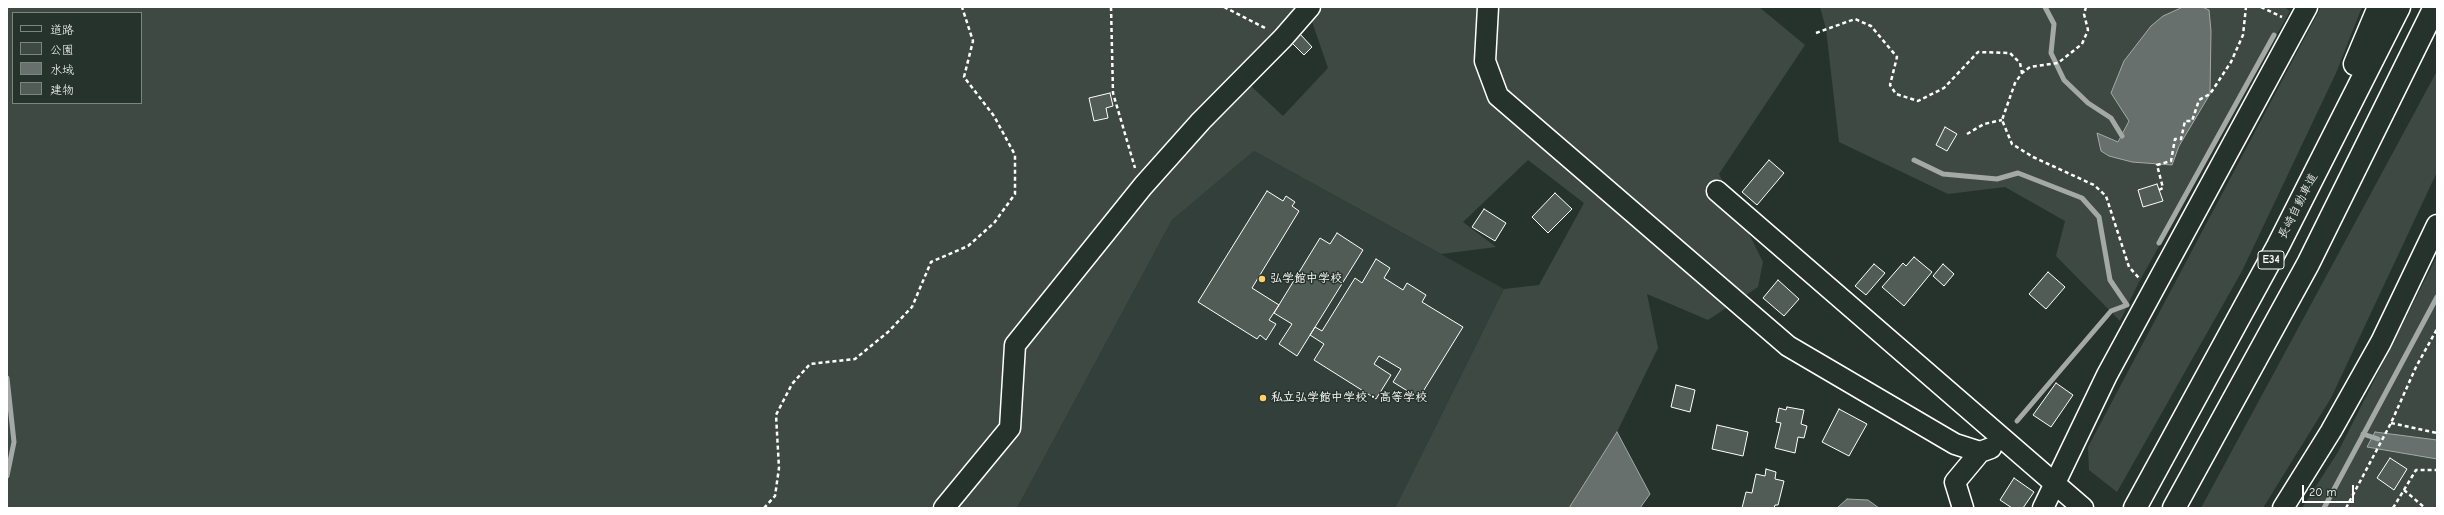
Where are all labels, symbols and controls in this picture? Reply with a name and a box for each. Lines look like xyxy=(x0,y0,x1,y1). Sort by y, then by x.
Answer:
legend xyxy=(12,12,142,104)
text: 道路 xyxy=(50,23,74,37)
text: 公園 xyxy=(50,43,74,57)
text: 水域 xyxy=(50,63,74,77)
text: 建物 xyxy=(50,83,74,97)
street label: 長崎自動車道 xyxy=(2275,171,2321,241)
road number: E34 xyxy=(2258,251,2284,269)
place label: 弘学館中学校 xyxy=(1270,272,1342,286)
marker: 弘学館中学校 xyxy=(1257,274,1267,284)
place label: 私立弘学館中学校・高等学校 xyxy=(1271,391,1427,405)
marker: 私立弘学館中学校・高等学校 xyxy=(1258,393,1268,403)
scale bar xyxy=(2304,477,2356,503)
text: 20 m xyxy=(2309,485,2337,499)

